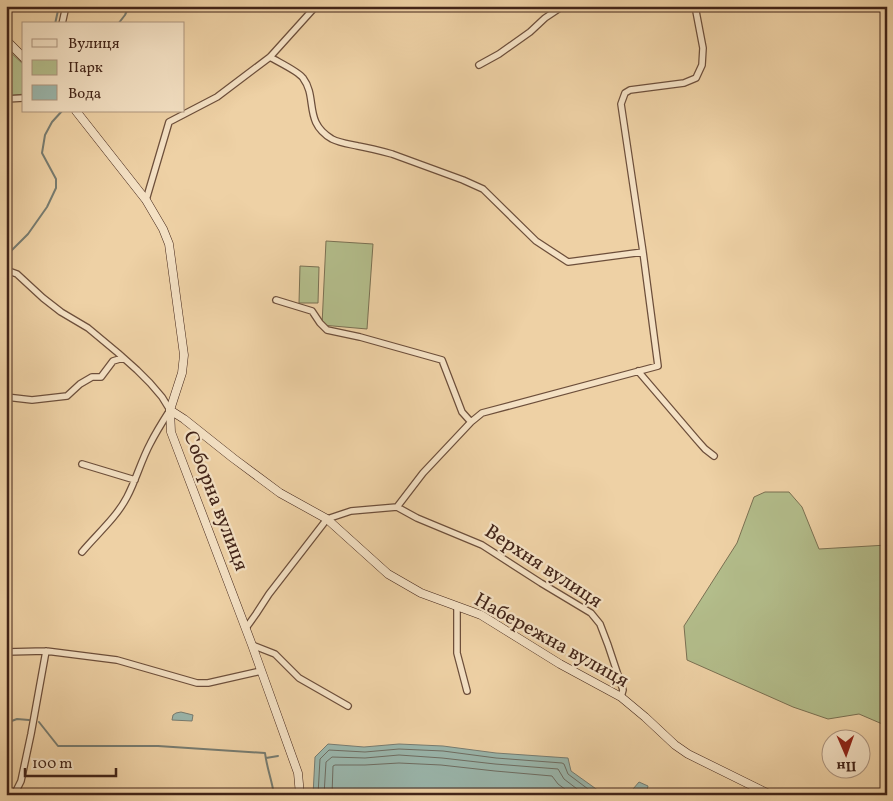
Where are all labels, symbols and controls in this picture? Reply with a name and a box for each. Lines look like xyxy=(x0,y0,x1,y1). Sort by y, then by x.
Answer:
legend xyxy=(22,22,185,112)
text: Вулиця xyxy=(68,34,120,55)
text: Парк xyxy=(68,58,103,79)
text: Вода xyxy=(68,84,101,105)
street label: Соборна вулиця xyxy=(175,427,255,575)
street label: Верхня вулиця xyxy=(479,518,607,616)
street label: Набережна вулиця xyxy=(468,587,634,695)
north arrow xyxy=(820,728,870,778)
scale bar xyxy=(25,746,116,778)
text: 100 m xyxy=(32,754,72,775)
text: Пн xyxy=(836,756,857,775)

